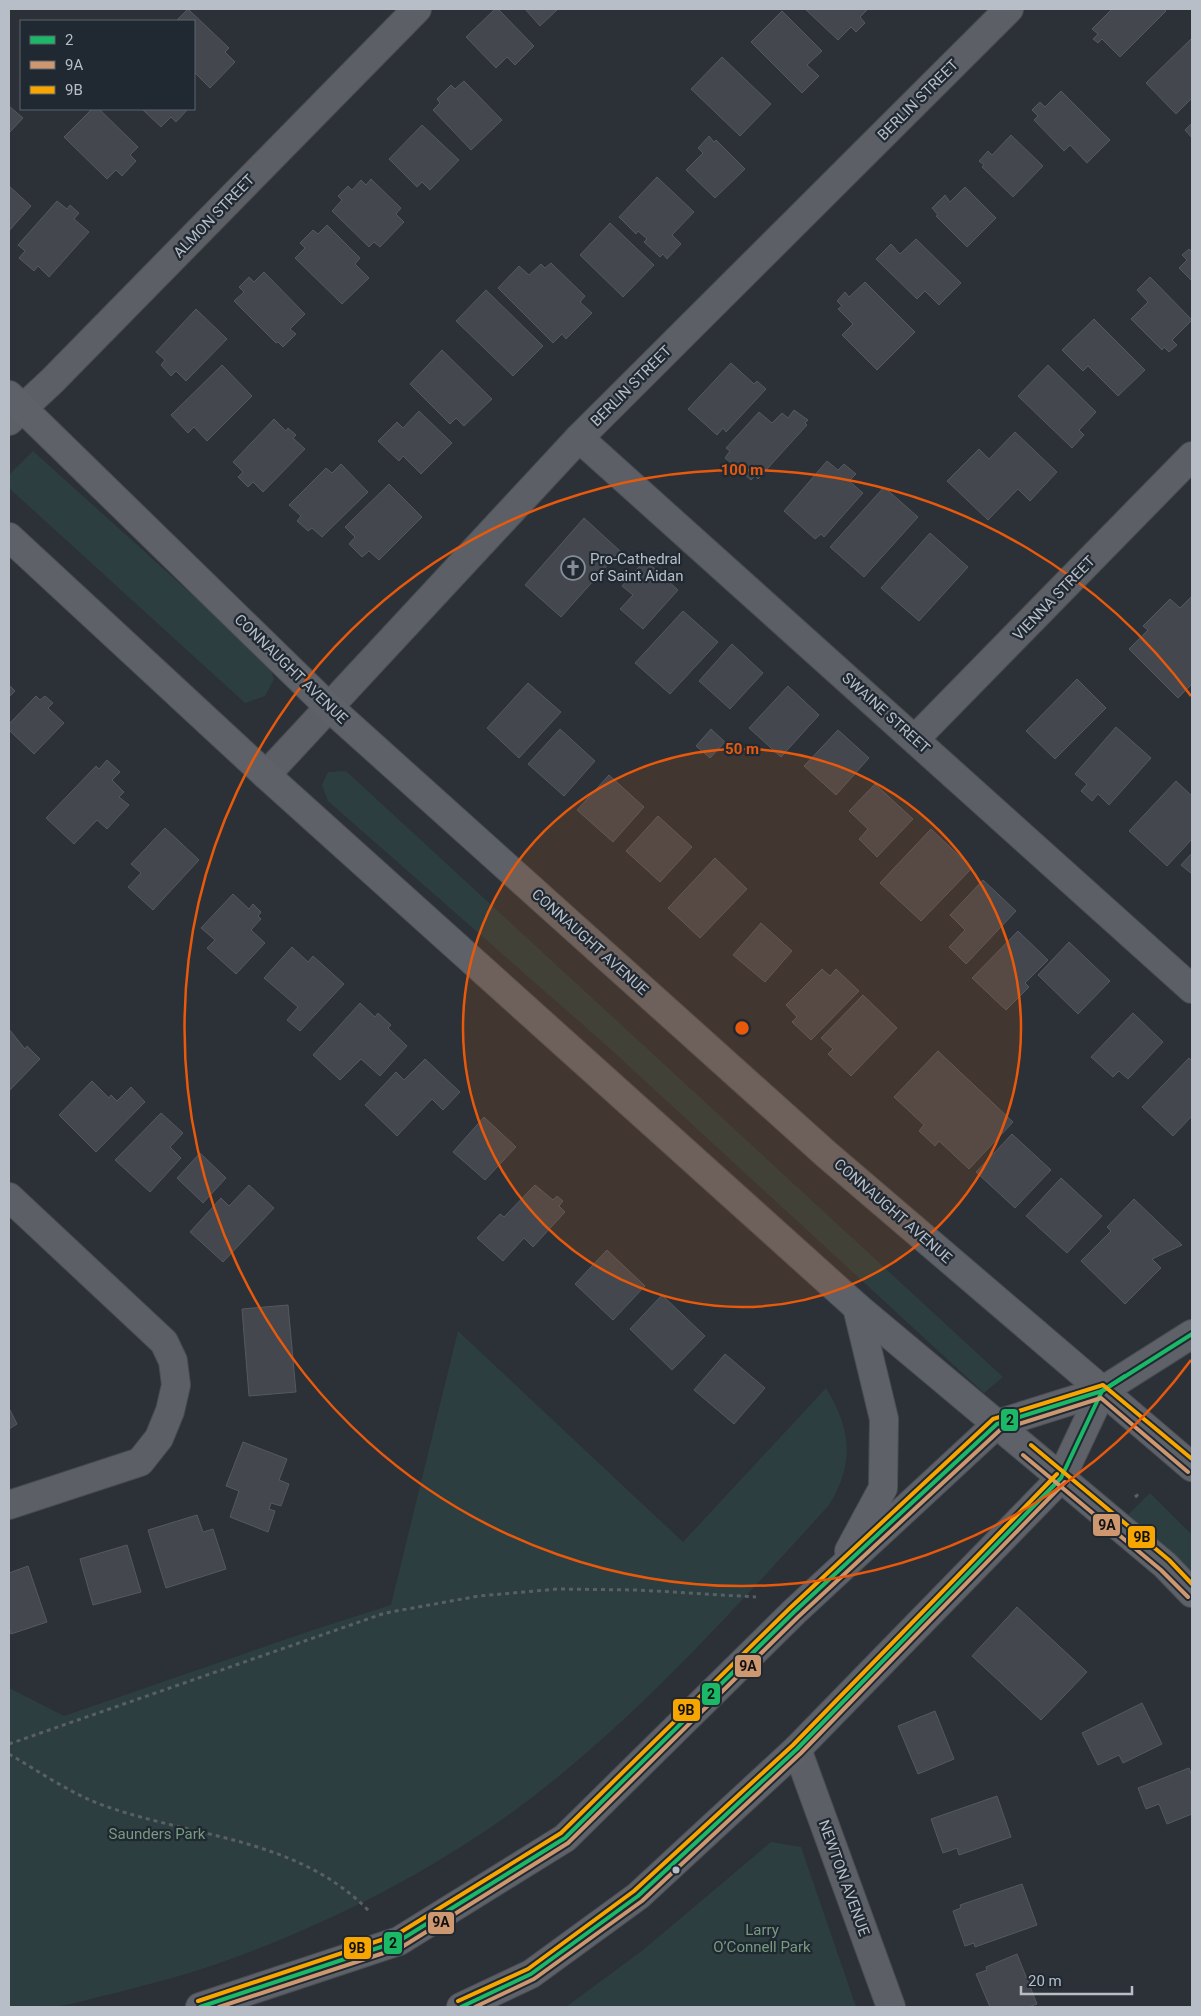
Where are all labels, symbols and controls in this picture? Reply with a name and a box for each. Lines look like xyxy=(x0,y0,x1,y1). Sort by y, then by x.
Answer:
legend xyxy=(20,20,195,110)
text: 2 xyxy=(65,31,73,49)
text: 9A xyxy=(65,56,83,74)
street label: BERLIN STREET xyxy=(874,56,962,144)
text: 9B xyxy=(65,81,83,99)
street label: ALMON STREET xyxy=(170,171,258,261)
street label: BERLIN STREET xyxy=(587,342,675,430)
text: 100 m xyxy=(721,461,763,479)
place label: Pro-Cathedral of Saint Aidan xyxy=(590,550,683,585)
street label: VIENNA STREET xyxy=(1009,552,1099,644)
church icon: Pro-Cathedral of Saint Aidan xyxy=(560,555,586,581)
street label: CONNAUGHT AVENUE xyxy=(231,610,352,728)
street label: SWAINE STREET xyxy=(838,669,934,757)
text: 50 m xyxy=(725,740,759,758)
street label: CONNAUGHT AVENUE xyxy=(528,885,652,999)
centre of rings xyxy=(733,1019,751,1037)
street label: CONNAUGHT AVENUE xyxy=(830,1155,956,1267)
line badge: 2 xyxy=(1000,1408,1019,1432)
text: 2 xyxy=(1006,1412,1014,1428)
line badge: 9A xyxy=(1092,1513,1121,1537)
text: 9A xyxy=(1098,1517,1116,1533)
line badge: 9B xyxy=(1127,1525,1156,1549)
text: 9B xyxy=(1134,1529,1151,1545)
line badge: 9A xyxy=(734,1654,762,1678)
text: 9A xyxy=(739,1658,757,1674)
line badge: 2 xyxy=(701,1682,721,1706)
text: 2 xyxy=(707,1686,715,1702)
line badge: 9B xyxy=(672,1698,701,1722)
text: 9B xyxy=(678,1702,695,1718)
street label: NEWTON AVENUE xyxy=(815,1817,874,1939)
park label: Saunders Park xyxy=(109,1825,206,1843)
unlabelled marker xyxy=(671,1865,681,1875)
line badge: 9A xyxy=(427,1911,455,1935)
text: 9A xyxy=(432,1914,450,1930)
park label: Larry O’Connell Park xyxy=(713,1921,811,1956)
line badge: 2 xyxy=(383,1931,403,1955)
text: 2 xyxy=(389,1935,397,1951)
line badge: 9B xyxy=(343,1936,372,1960)
text: 9B xyxy=(349,1940,366,1956)
scale bar xyxy=(1021,1964,1132,1996)
text: 20 m xyxy=(1028,1972,1062,1990)

